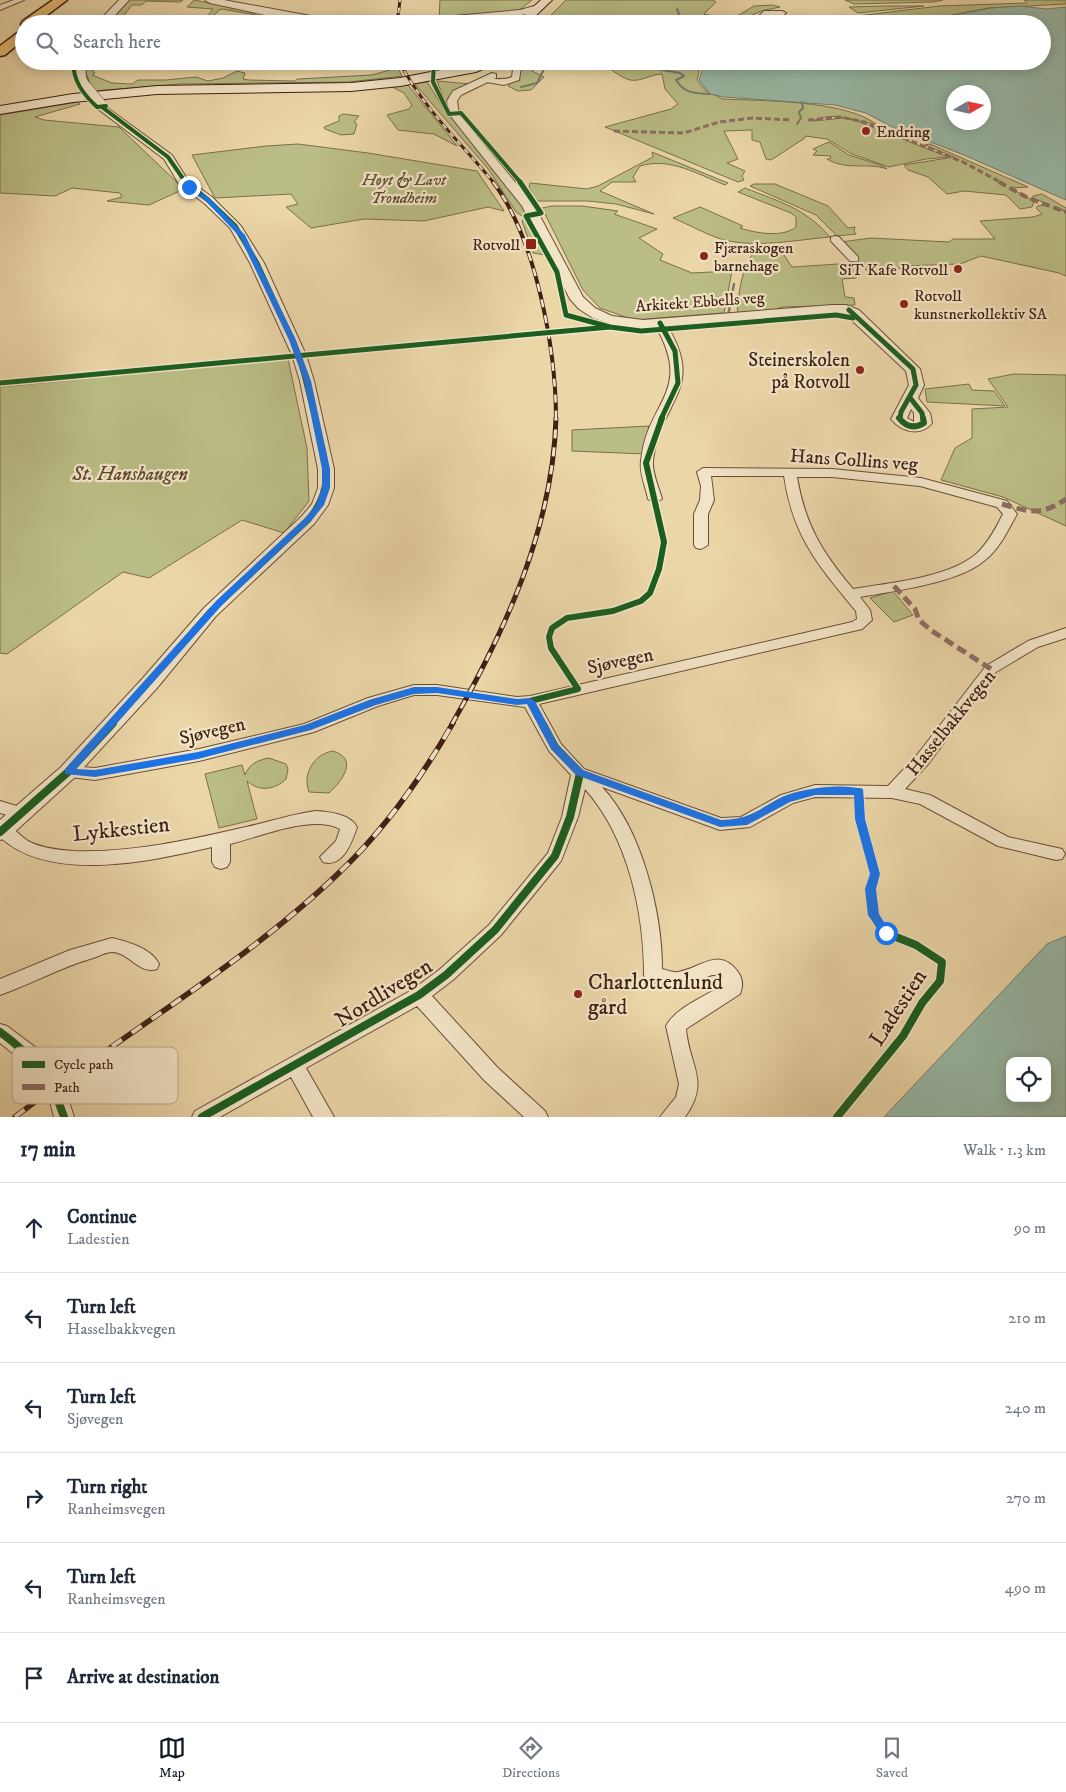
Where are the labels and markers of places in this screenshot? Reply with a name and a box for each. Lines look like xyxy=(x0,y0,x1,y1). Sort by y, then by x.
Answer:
place label: Endring xyxy=(876,122,930,142)
marker: Endring xyxy=(860,125,872,137)
place label: Rotvoll xyxy=(472,235,520,255)
marker: Rotvoll xyxy=(524,237,538,251)
place label: Fjæraskogen barnehage xyxy=(714,238,794,276)
marker: Fjæraskogen barnehage xyxy=(698,250,710,262)
place label: SiT Kafe Rotvoll xyxy=(839,260,948,280)
marker: SiT Kafe Rotvoll xyxy=(952,263,964,275)
place label: Rotvoll kunstnerkollektiv SA xyxy=(914,286,1048,324)
marker: Rotvoll kunstnerkollektiv SA xyxy=(898,298,910,310)
place label: Steinerskolen på Rotvoll xyxy=(748,349,850,394)
marker: Steinerskolen på Rotvoll xyxy=(854,364,866,376)
place label: Charlottenlund gård xyxy=(588,969,723,1021)
marker: Charlottenlund gård xyxy=(572,988,584,1000)

